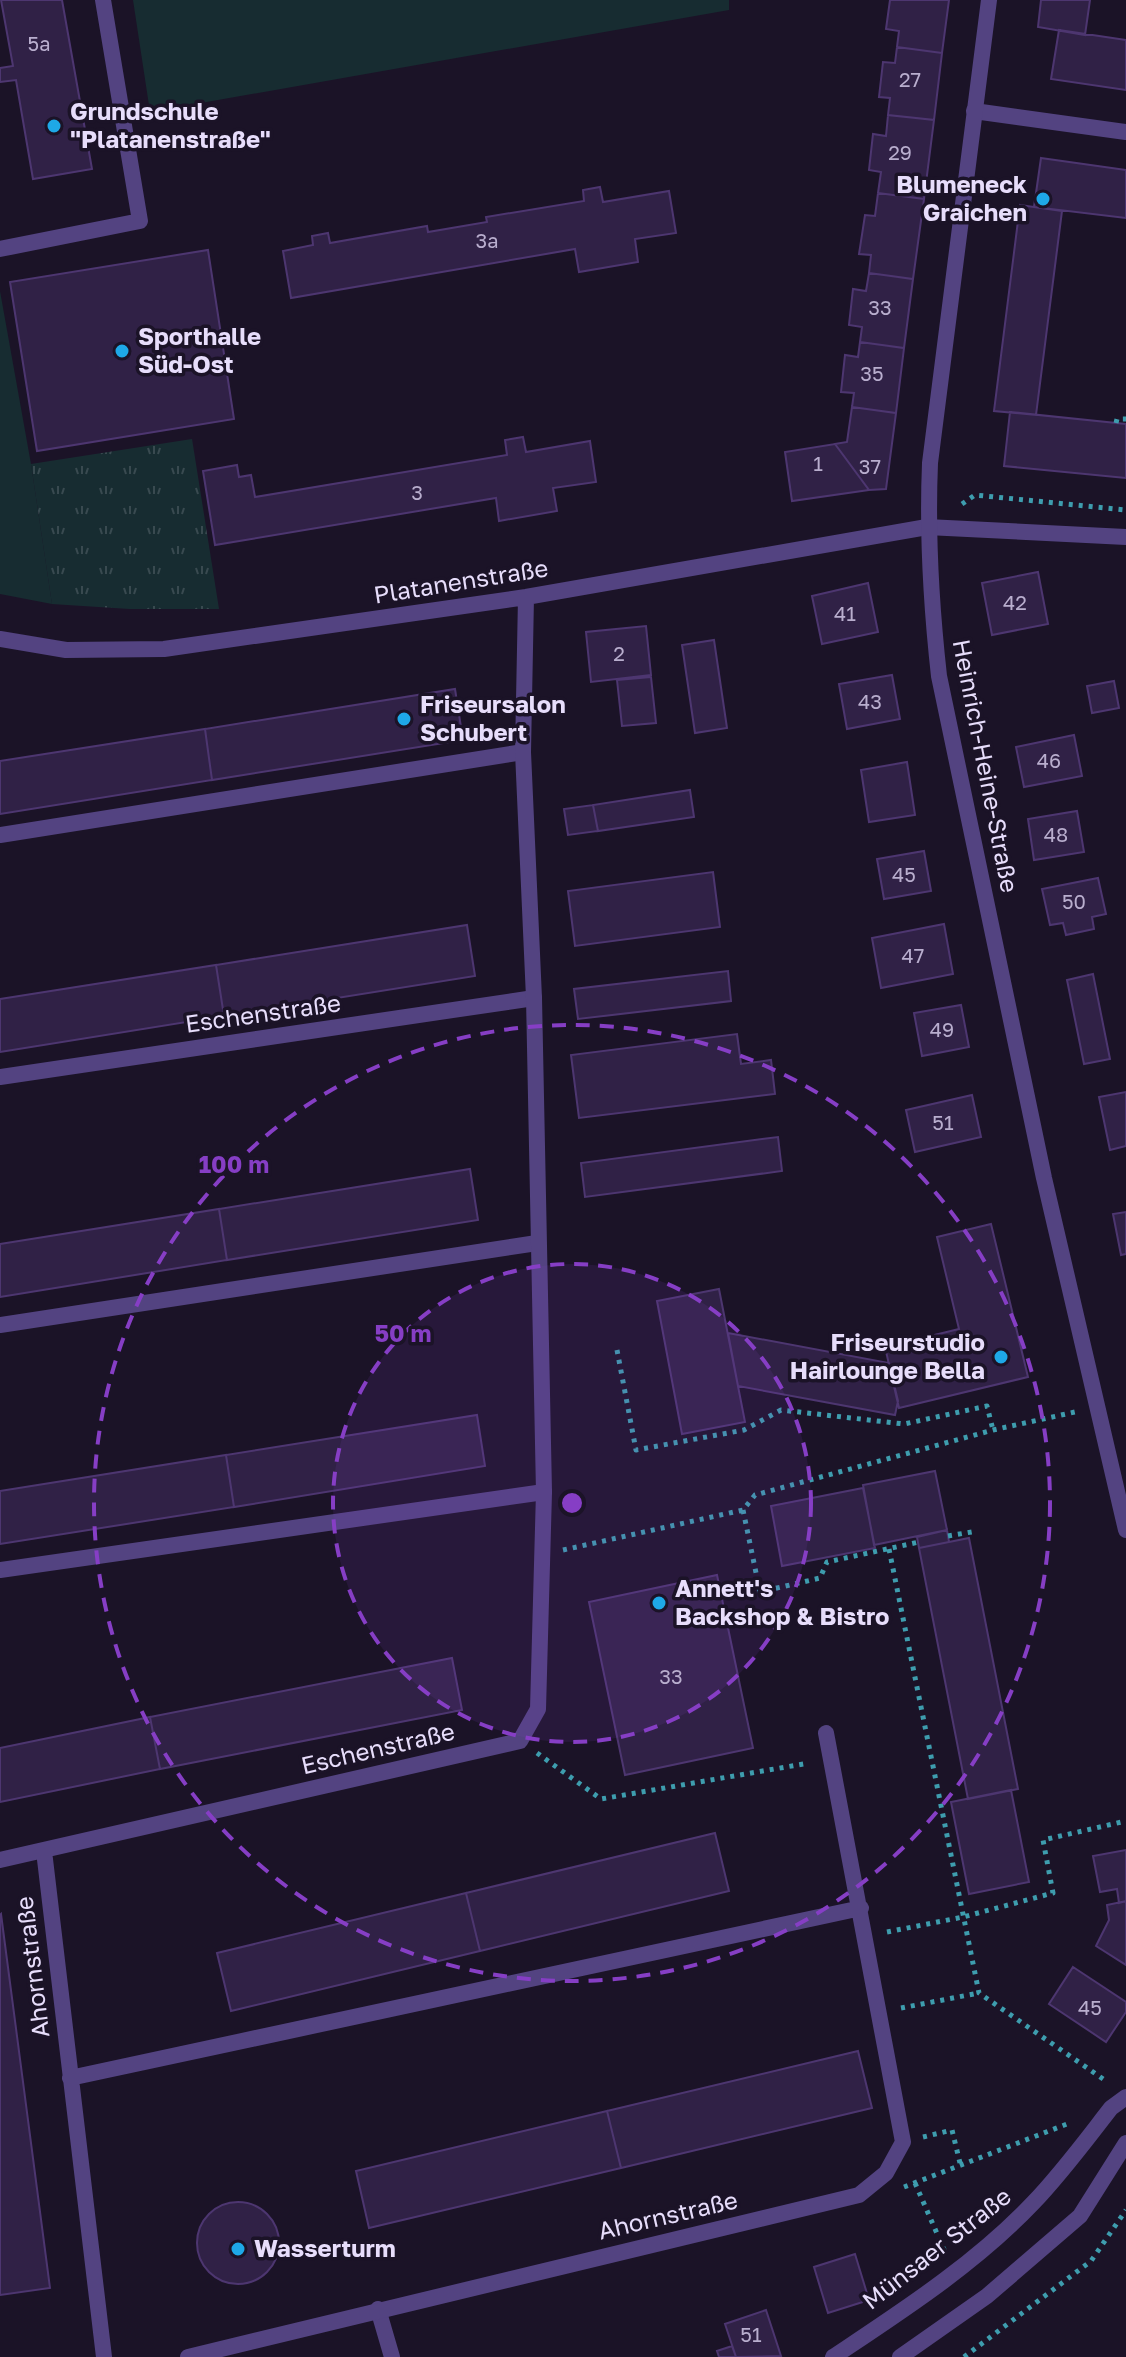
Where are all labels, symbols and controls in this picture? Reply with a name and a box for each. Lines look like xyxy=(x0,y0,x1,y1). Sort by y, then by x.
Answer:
house number: 5a xyxy=(28,31,50,55)
house number: 27 xyxy=(899,67,921,91)
place label: Grundschule "Platanenstraße" xyxy=(70,96,271,153)
marker: Grundschule "Platanenstraße" xyxy=(45,117,63,135)
house number: 29 xyxy=(888,140,912,164)
place label: Blumeneck Graichen xyxy=(896,169,1027,226)
marker: Blumeneck Graichen xyxy=(1034,190,1052,208)
house number: 3a xyxy=(476,228,499,252)
house number: 33 xyxy=(868,295,892,319)
place label: Sporthalle Süd-Ost xyxy=(138,321,261,378)
marker: Sporthalle Süd-Ost xyxy=(113,342,131,360)
house number: 35 xyxy=(860,361,884,385)
house number: 1 xyxy=(813,451,823,475)
house number: 37 xyxy=(859,454,881,478)
house number: 3 xyxy=(411,480,423,504)
street label: Platanenstraße xyxy=(371,552,550,609)
house number: 42 xyxy=(1003,590,1027,614)
house number: 41 xyxy=(834,601,856,625)
street label: Heinrich-Heine-Straße xyxy=(948,637,1025,895)
house number: 2 xyxy=(613,641,625,665)
place label: Friseursalon Schubert xyxy=(420,689,566,746)
house number: 43 xyxy=(858,689,882,713)
marker: Friseursalon Schubert xyxy=(395,710,413,728)
house number: 46 xyxy=(1037,748,1061,772)
house number: 48 xyxy=(1044,822,1068,846)
house number: 45 xyxy=(892,862,916,886)
house number: 50 xyxy=(1062,889,1086,913)
house number: 47 xyxy=(902,943,924,967)
street label: Eschenstraße xyxy=(183,987,342,1038)
house number: 49 xyxy=(930,1017,954,1041)
house number: 51 xyxy=(932,1110,954,1134)
text: 100 m xyxy=(199,1149,269,1178)
text: 50 m xyxy=(374,1318,432,1347)
place label: Friseurstudio Hairlounge Bella xyxy=(790,1327,985,1384)
marker: Friseurstudio Hairlounge Bella xyxy=(992,1348,1010,1366)
centre of rings xyxy=(558,1489,586,1517)
place label: Annett's Backshop & Bistro xyxy=(675,1573,889,1630)
marker: Annett's Backshop & Bistro xyxy=(650,1594,668,1612)
house number: 33 xyxy=(659,1664,683,1688)
street label: Eschenstraße xyxy=(298,1716,457,1779)
street label: Ahornstraße xyxy=(8,1895,55,2040)
house number: 45 xyxy=(1078,1995,1102,2019)
street label: Münsaer Straße xyxy=(856,2181,1016,2315)
street label: Ahornstraße xyxy=(595,2184,740,2245)
place label: Wasserturm xyxy=(254,2233,396,2262)
marker: Wasserturm xyxy=(229,2240,247,2258)
house number: 51 xyxy=(740,2322,762,2346)

